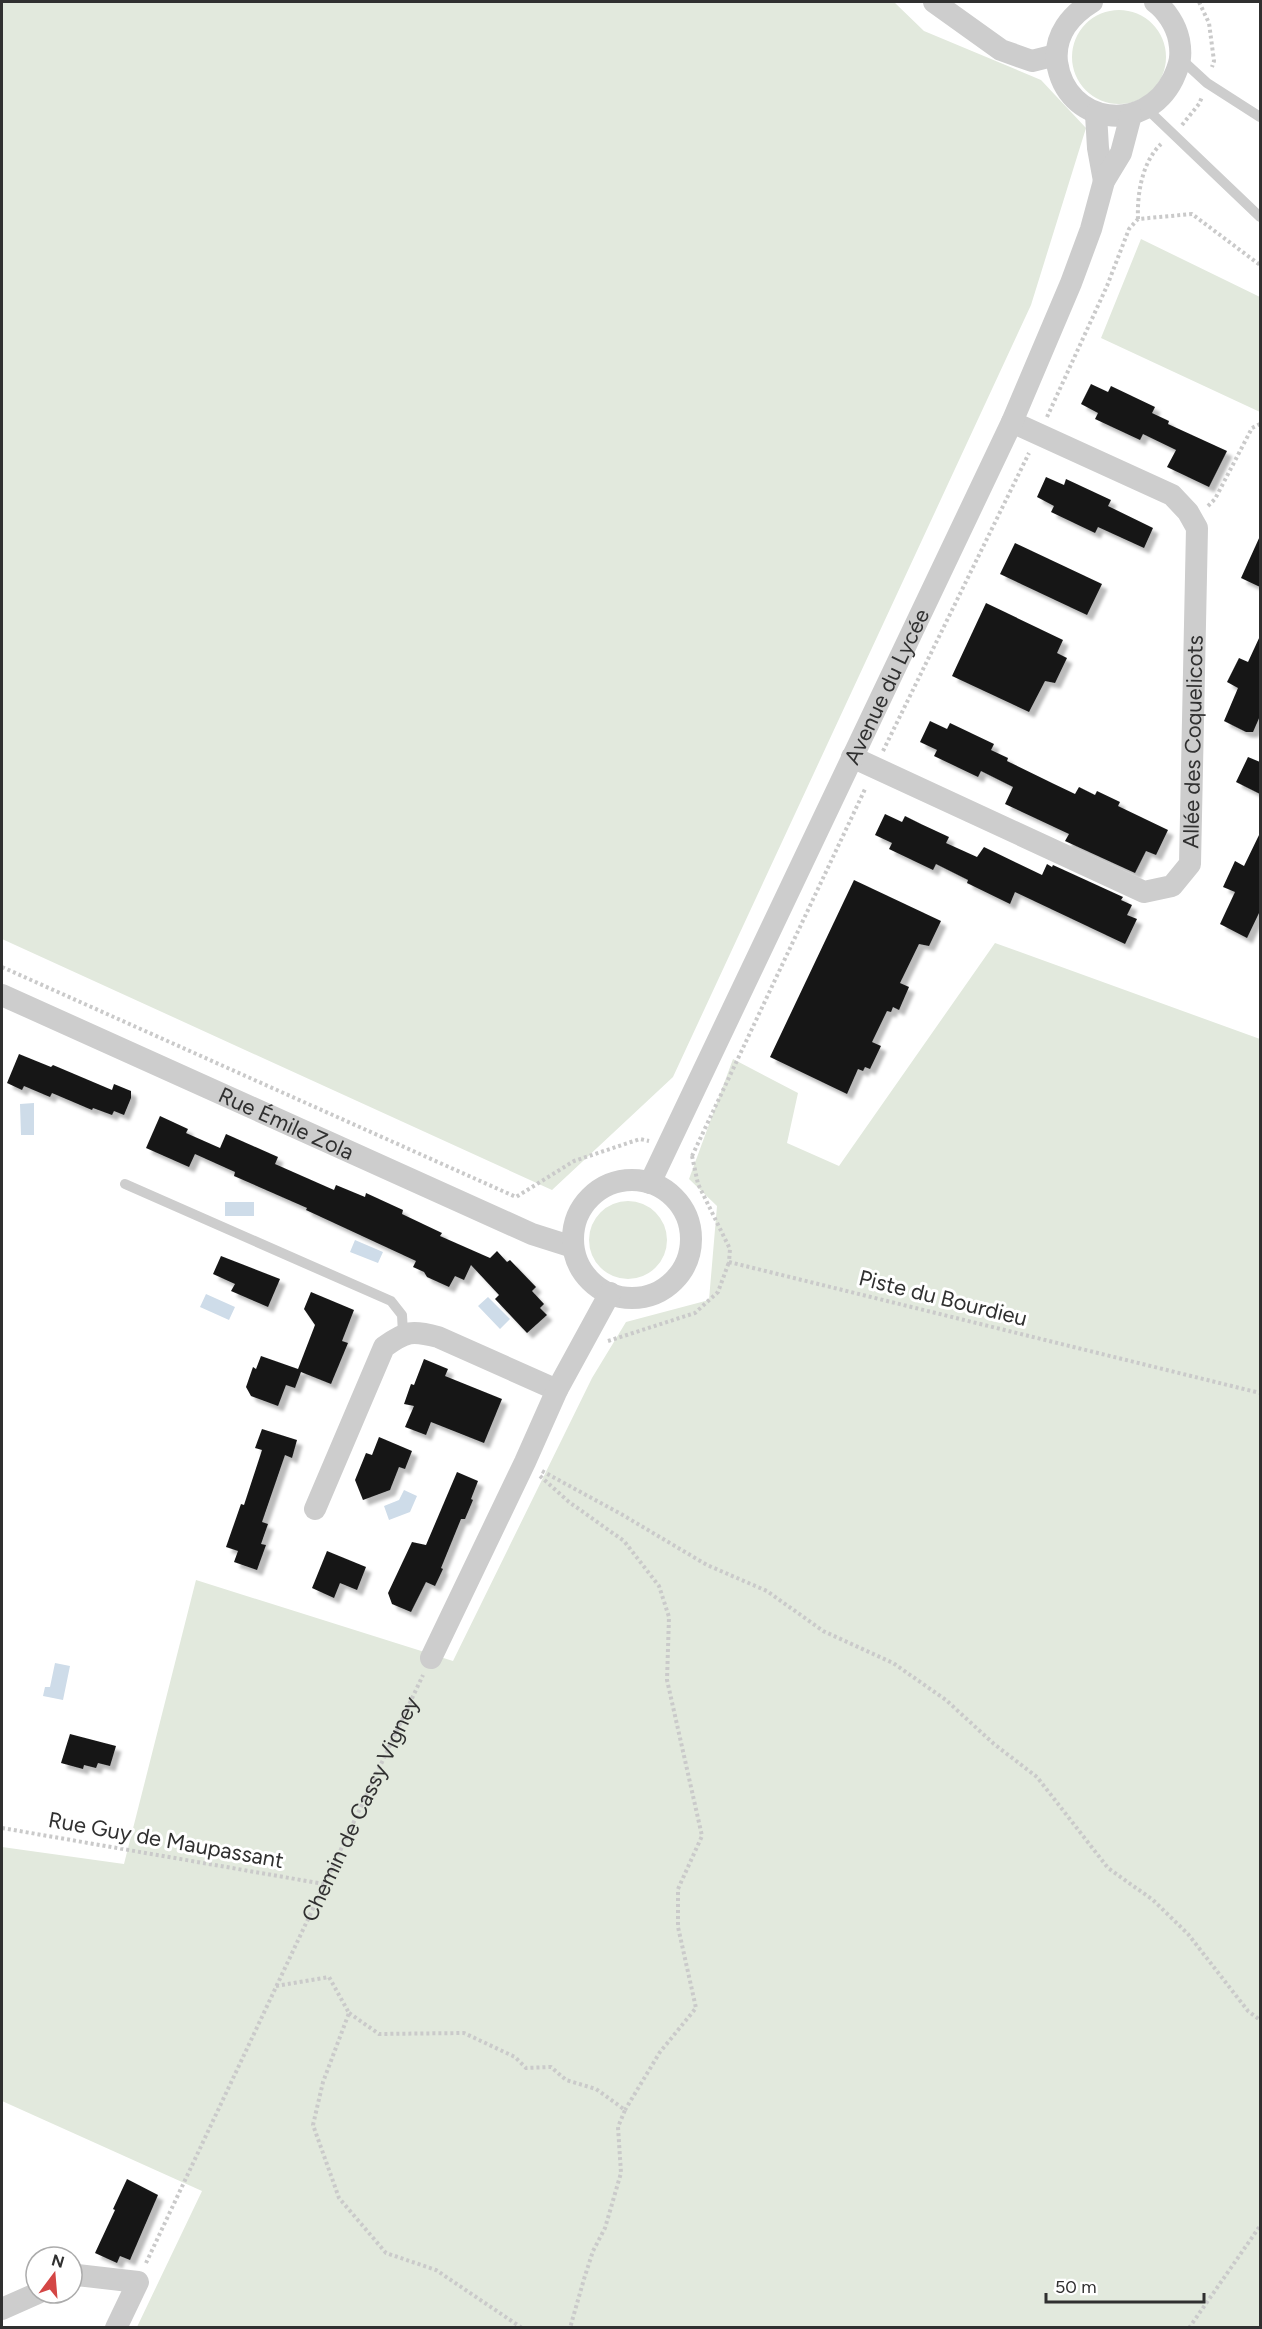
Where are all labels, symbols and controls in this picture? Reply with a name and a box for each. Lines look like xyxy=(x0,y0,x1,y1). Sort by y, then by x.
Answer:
street label: Avenue du Lycée xyxy=(838,604,935,768)
street label: Allée des Coquelicots xyxy=(1177,635,1208,849)
street label: Rue Émile Zola xyxy=(214,1081,358,1165)
street label: Piste du Bourdieu xyxy=(856,1264,1030,1332)
street label: Chemin de Cassy Vigney xyxy=(295,1692,425,1926)
street label: Rue Guy de Maupassant xyxy=(46,1806,286,1874)
north arrow xyxy=(24,2245,84,2305)
text: N xyxy=(49,2250,67,2272)
scale bar xyxy=(1046,2266,1204,2304)
text: 50 m xyxy=(1055,2276,1097,2298)

